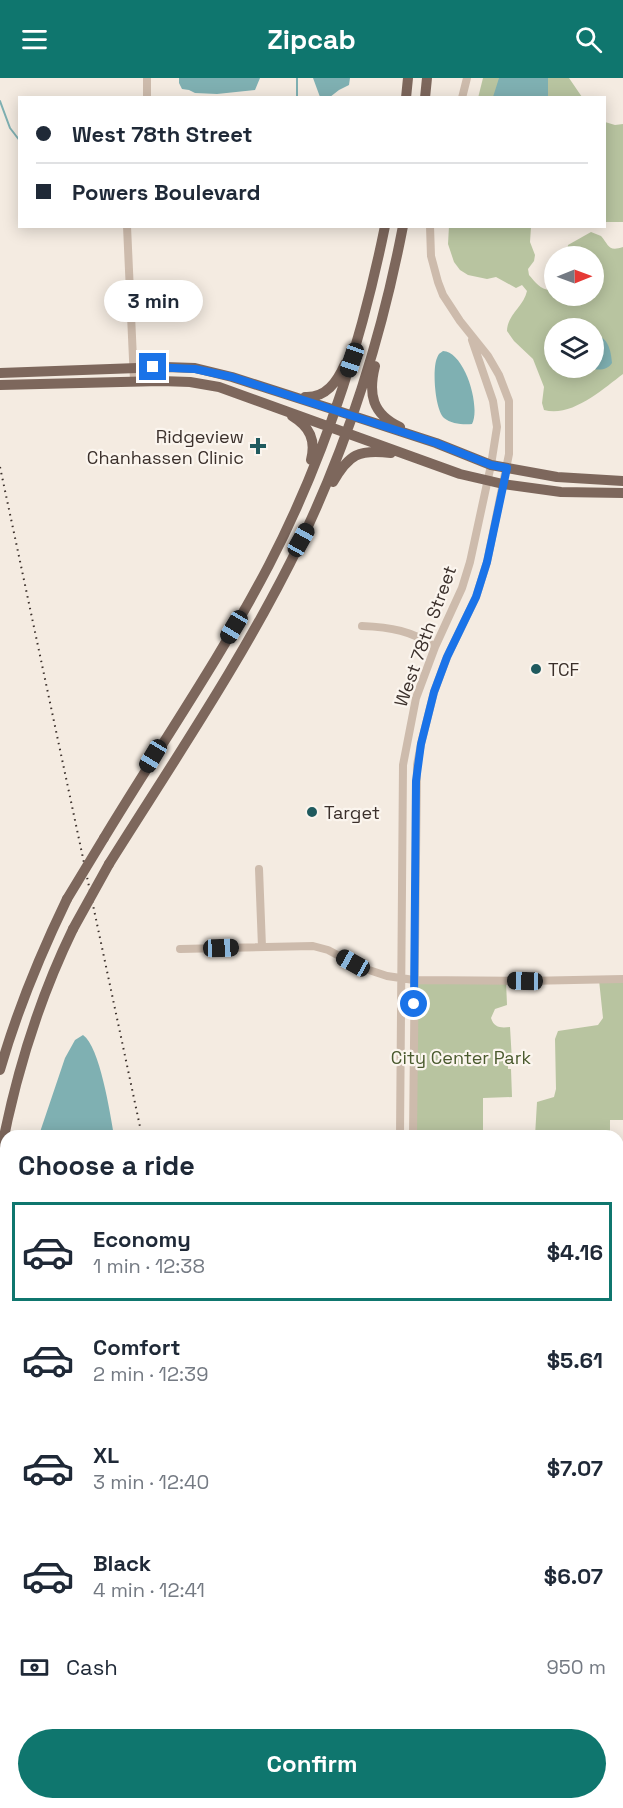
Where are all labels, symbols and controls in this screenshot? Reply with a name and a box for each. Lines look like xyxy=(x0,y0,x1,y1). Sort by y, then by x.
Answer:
text: Zipcab xyxy=(267,22,356,57)
icon: menu xyxy=(18,23,51,56)
icon: search xyxy=(572,23,605,56)
text: West 78th Street xyxy=(72,120,253,148)
text: Powers Boulevard xyxy=(72,178,261,206)
north arrow xyxy=(544,246,604,306)
map controls xyxy=(544,246,604,378)
callout: 3 min xyxy=(104,280,202,322)
text: 3 min xyxy=(128,288,179,314)
button: layers xyxy=(544,318,604,378)
car xyxy=(338,340,366,380)
route end xyxy=(139,353,166,380)
place label: Ridgeview Chanhassen Clinic xyxy=(87,425,244,469)
marker: Ridgeview Chanhassen Clinic xyxy=(249,437,267,455)
car xyxy=(284,520,318,560)
street label: West 78th Street xyxy=(389,562,461,710)
car xyxy=(217,607,251,647)
place label: TCF xyxy=(548,658,580,681)
marker: TCF xyxy=(529,662,543,676)
car xyxy=(136,736,170,776)
place label: Target xyxy=(324,801,380,824)
marker: Target xyxy=(305,805,319,819)
car xyxy=(203,938,239,958)
car xyxy=(333,946,373,980)
car xyxy=(507,972,543,990)
route start xyxy=(400,990,427,1017)
park label: City Center Park xyxy=(391,1046,531,1069)
text: Choose a ride xyxy=(18,1148,195,1183)
icon: car xyxy=(21,1225,75,1279)
text: Economy xyxy=(93,1225,191,1253)
text: $4.16 xyxy=(547,1238,603,1266)
text: 1 min · 12:38 xyxy=(93,1253,205,1279)
icon: car xyxy=(21,1333,75,1387)
text: Comfort xyxy=(93,1333,181,1361)
text: $5.61 xyxy=(547,1346,603,1374)
text: 2 min · 12:39 xyxy=(93,1361,208,1387)
icon: car xyxy=(21,1441,75,1495)
text: XL xyxy=(93,1441,119,1469)
text: $7.07 xyxy=(547,1454,603,1482)
text: 3 min · 12:40 xyxy=(93,1469,209,1495)
icon: car xyxy=(21,1549,75,1603)
text: Black xyxy=(93,1549,151,1577)
text: $6.07 xyxy=(544,1562,603,1590)
text: 4 min · 12:41 xyxy=(93,1577,205,1603)
icon: cash xyxy=(18,1651,51,1684)
text: Cash xyxy=(66,1653,118,1681)
text: 950 m xyxy=(547,1654,606,1680)
button: Confirm xyxy=(18,1729,606,1798)

